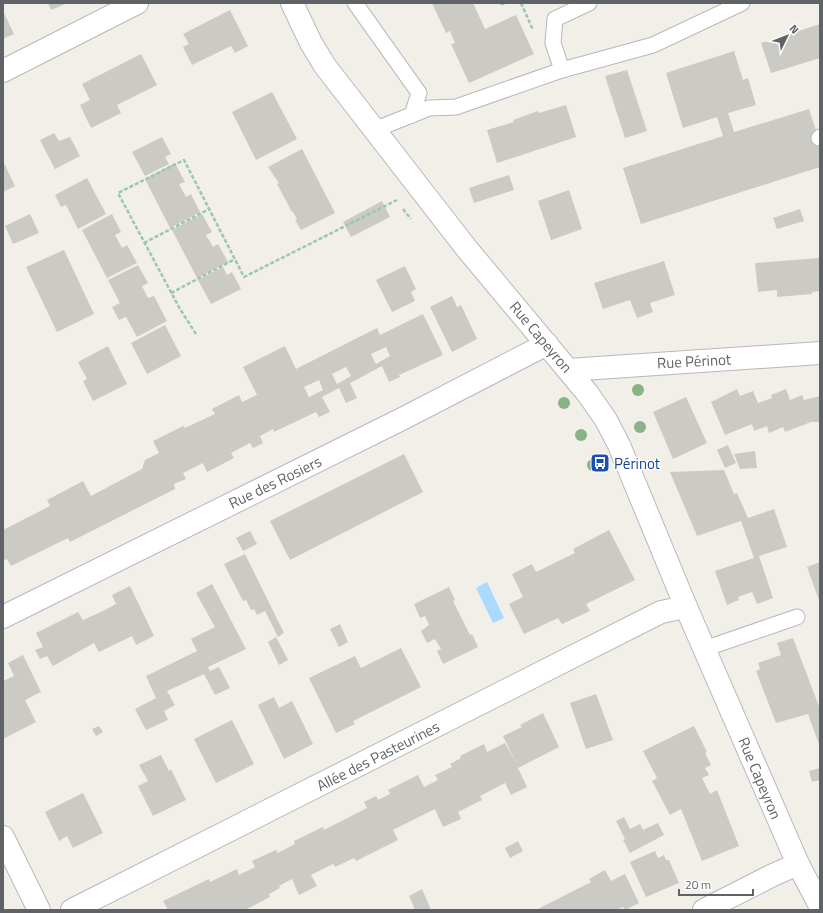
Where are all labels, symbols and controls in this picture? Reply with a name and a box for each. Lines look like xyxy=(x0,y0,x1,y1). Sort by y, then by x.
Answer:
north arrow xyxy=(767,16,807,56)
text: N xyxy=(786,21,803,37)
street label: Rue Capeyron xyxy=(504,296,578,378)
street label: Rue Périnot xyxy=(656,348,732,374)
street label: Rue des Rosiers xyxy=(225,450,325,514)
bus stop icon: Périnot xyxy=(589,452,611,474)
place label: Périnot xyxy=(614,452,661,475)
street label: Allée des Pasteurines xyxy=(312,715,444,797)
street label: Rue Capeyron xyxy=(732,733,788,823)
scale bar xyxy=(679,871,753,897)
text: 20 m xyxy=(685,875,711,894)

